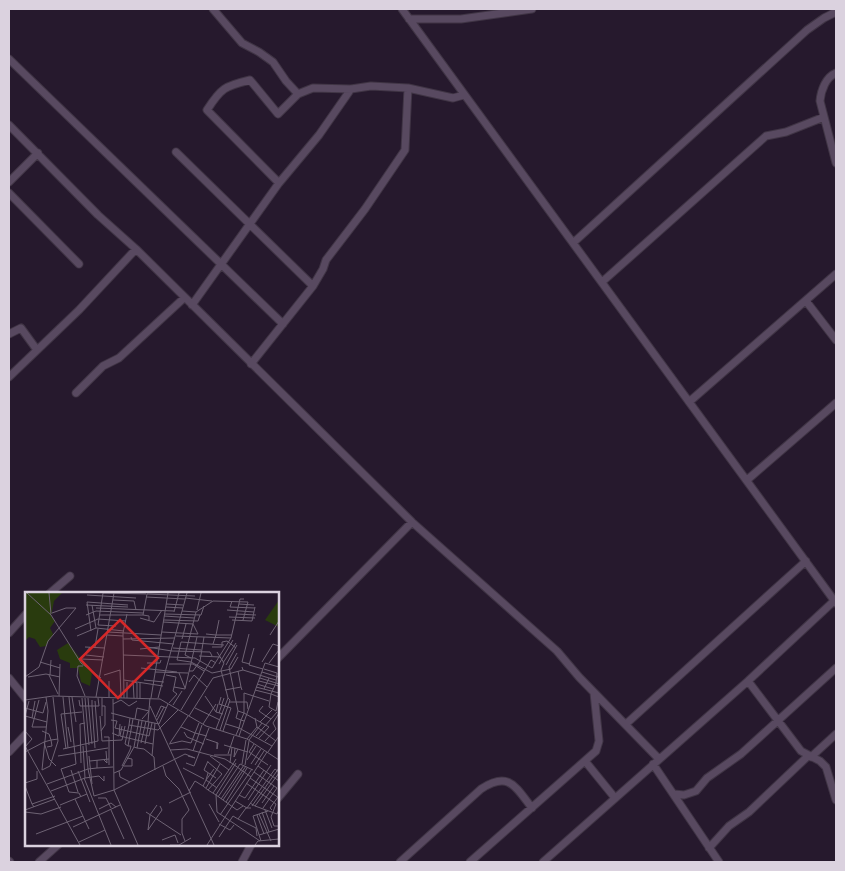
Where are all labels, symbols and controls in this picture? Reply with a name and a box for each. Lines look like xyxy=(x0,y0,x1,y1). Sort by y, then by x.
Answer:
inset map xyxy=(25,592,279,846)

